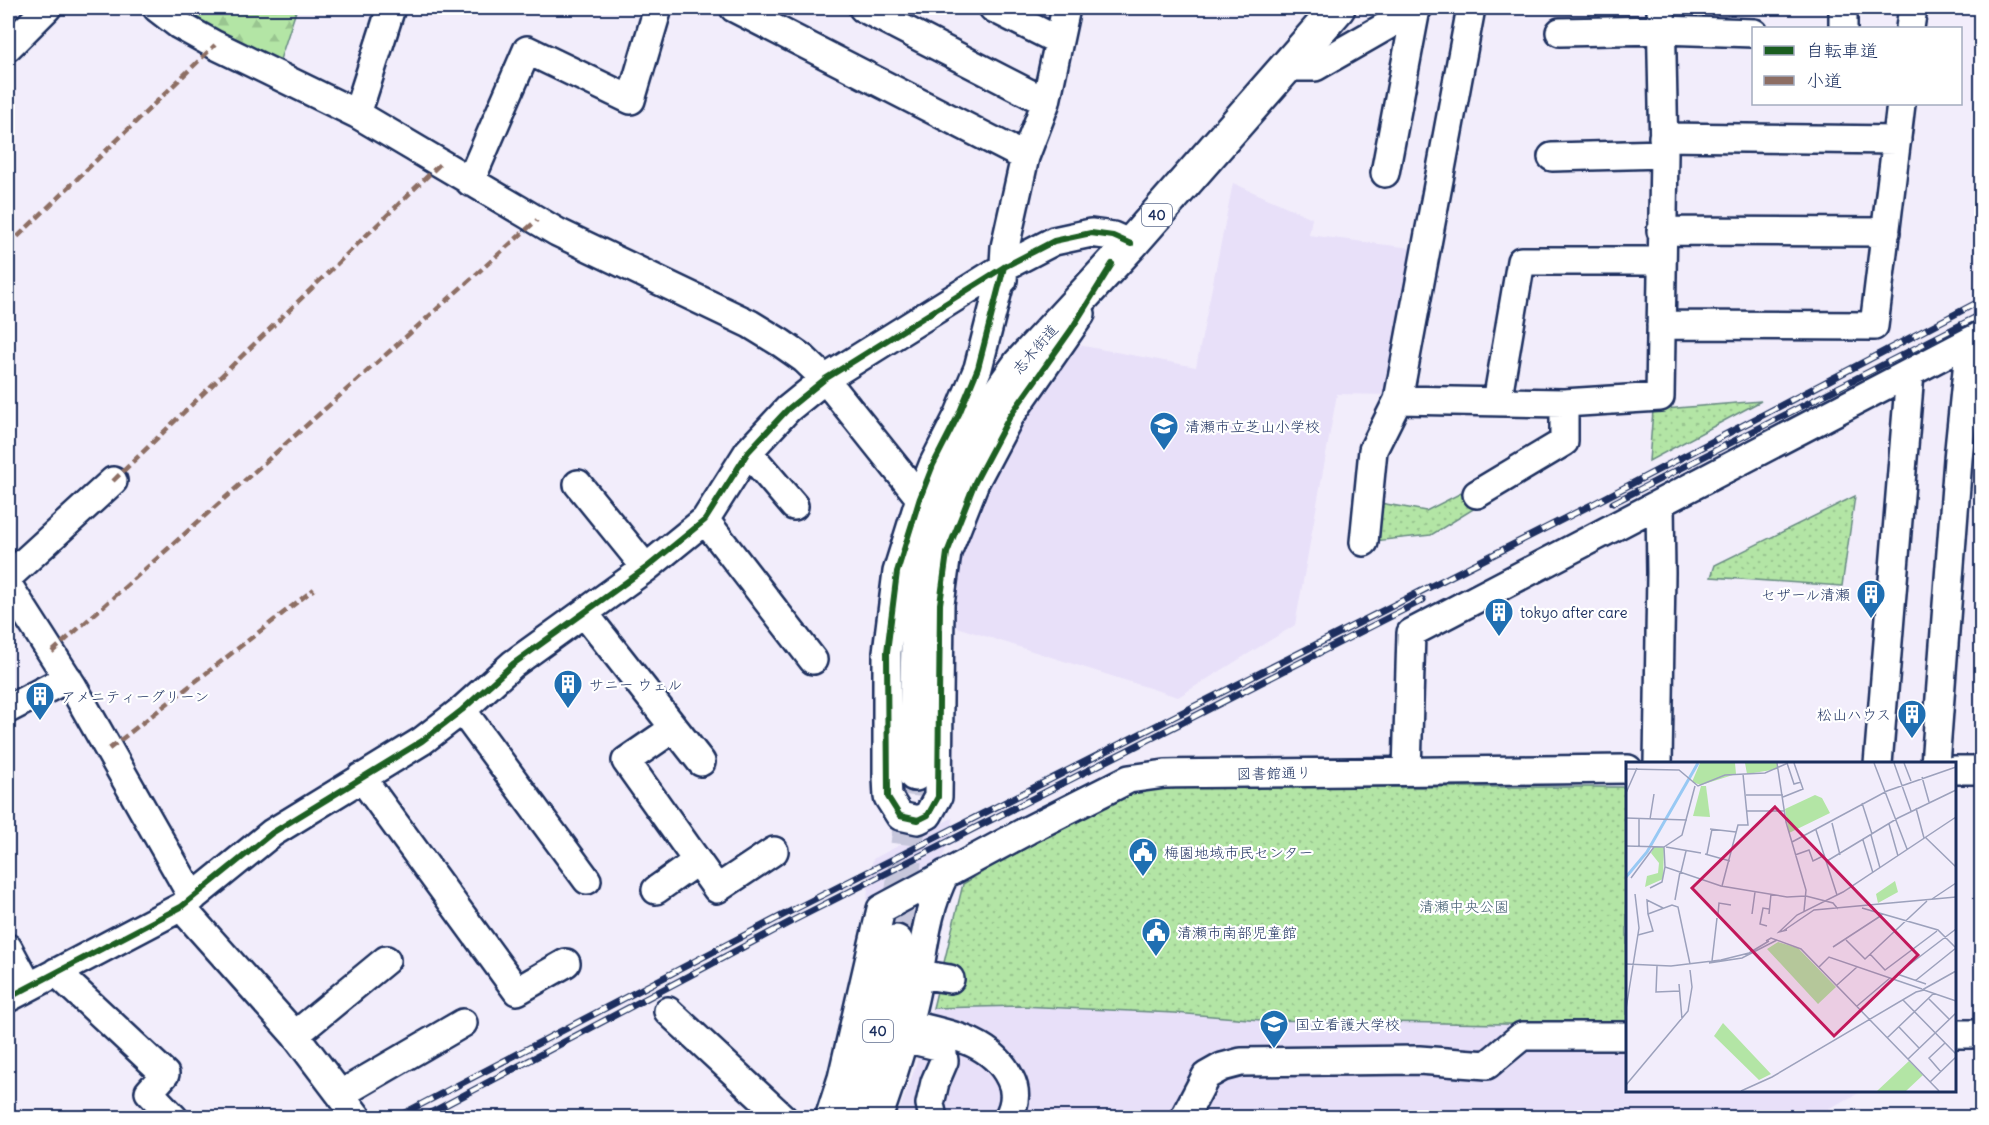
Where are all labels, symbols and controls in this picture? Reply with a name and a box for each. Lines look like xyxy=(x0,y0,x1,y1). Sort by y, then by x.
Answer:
legend xyxy=(1752,27,1962,105)
text: 自転車道 xyxy=(1806,39,1878,62)
text: 小道 xyxy=(1806,69,1842,92)
road number: 40 xyxy=(1142,204,1172,226)
street label: 志木街道 xyxy=(1008,320,1062,378)
school or university icon: 清瀬市立芝山小学校 xyxy=(1148,410,1180,452)
place label: 清瀬市立芝山小学校 xyxy=(1185,417,1320,436)
building icon: セザール清瀬 xyxy=(1855,578,1887,620)
place label: セザール清瀬 xyxy=(1761,585,1850,604)
building icon: tokyo after care xyxy=(1483,596,1515,638)
place label: tokyo after care xyxy=(1520,603,1628,622)
building icon: サニー ウェル xyxy=(552,668,584,710)
place label: サニー ウェル xyxy=(589,675,682,694)
building icon: アメニティーグリーン xyxy=(24,680,56,722)
place label: アメニティーグリーン xyxy=(61,687,209,706)
building icon: 松山ハウス xyxy=(1896,698,1928,740)
place label: 松山ハウス xyxy=(1817,705,1891,724)
inset map xyxy=(1626,762,1956,1092)
street label: 図書館通り xyxy=(1236,763,1312,783)
public building icon: 梅園地域市民センター xyxy=(1127,836,1159,878)
place label: 梅園地域市民センター xyxy=(1164,843,1313,862)
park label: 清瀬中央公園 xyxy=(1419,897,1509,916)
public building icon: 清瀬市南部児童館 xyxy=(1140,916,1172,958)
place label: 清瀬市南部児童館 xyxy=(1177,923,1297,942)
school or university icon: 国立看護大学校 xyxy=(1258,1008,1290,1050)
place label: 国立看護大学校 xyxy=(1295,1015,1400,1034)
road number: 40 xyxy=(863,1020,893,1042)

